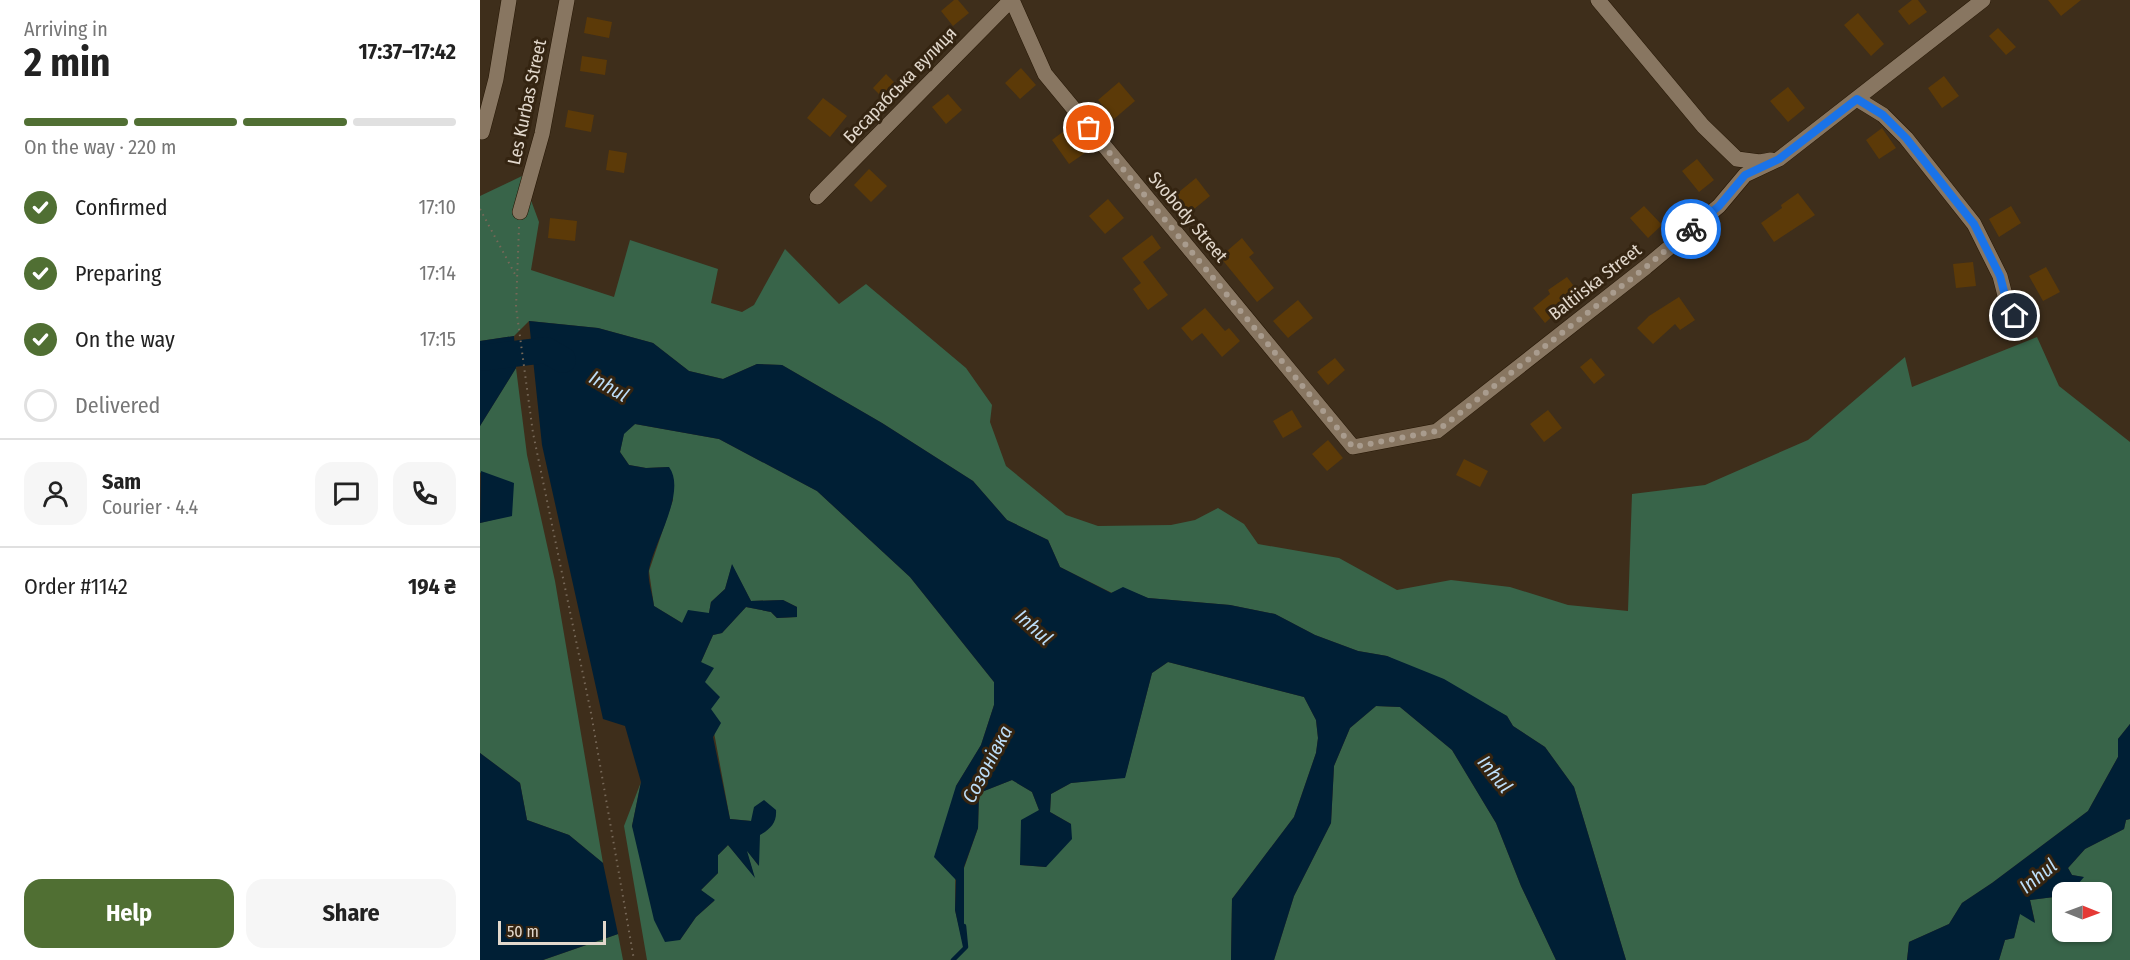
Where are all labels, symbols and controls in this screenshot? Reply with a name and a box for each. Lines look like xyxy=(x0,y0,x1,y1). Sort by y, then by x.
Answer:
text: Arriving in xyxy=(24,17,108,41)
street label: Бесарабська вулиця xyxy=(839,22,961,148)
street label: Les Kurbas Street xyxy=(503,37,551,167)
text: 17:37–17:42 xyxy=(358,38,456,65)
text: 2 min xyxy=(24,40,110,86)
pin xyxy=(1063,102,1114,153)
icon: bag xyxy=(1072,111,1105,144)
text: On the way · 220 m xyxy=(24,135,177,159)
street label: Svobody Street xyxy=(1144,167,1232,267)
icon: check xyxy=(24,191,57,224)
text: Confirmed xyxy=(75,194,168,221)
text: 17:10 xyxy=(418,195,456,219)
courier xyxy=(1661,199,1721,259)
icon: bike xyxy=(1675,213,1708,246)
street label: Baltiiska Street xyxy=(1544,239,1646,325)
icon: check xyxy=(24,257,57,290)
text: Preparing xyxy=(75,260,161,287)
text: 17:14 xyxy=(419,261,456,285)
pin xyxy=(1989,290,2040,341)
icon: home xyxy=(1998,299,2031,332)
icon: check xyxy=(24,323,57,356)
text: On the way xyxy=(75,326,175,353)
text: 17:15 xyxy=(420,327,456,351)
water label: Inhul xyxy=(585,365,633,407)
text: Delivered xyxy=(75,392,160,419)
button: person xyxy=(24,462,87,525)
button: chat xyxy=(315,462,378,525)
button: phone xyxy=(393,462,456,525)
text: Sam xyxy=(102,468,141,495)
text: Courier · 4.4 xyxy=(102,495,198,519)
text: Order #1142 xyxy=(24,573,128,600)
text: 194 ₴ xyxy=(408,573,456,600)
water label: Inhul xyxy=(1010,604,1058,650)
water label: Созонівка xyxy=(957,721,1017,807)
water label: Inhul xyxy=(1473,750,1517,798)
water label: Inhul xyxy=(2014,854,2062,898)
button: Help xyxy=(24,879,234,948)
button: Share xyxy=(246,879,456,948)
north arrow xyxy=(2052,882,2112,942)
map controls xyxy=(2052,882,2112,942)
scale bar xyxy=(498,918,606,946)
text: 50 m xyxy=(507,922,539,941)

